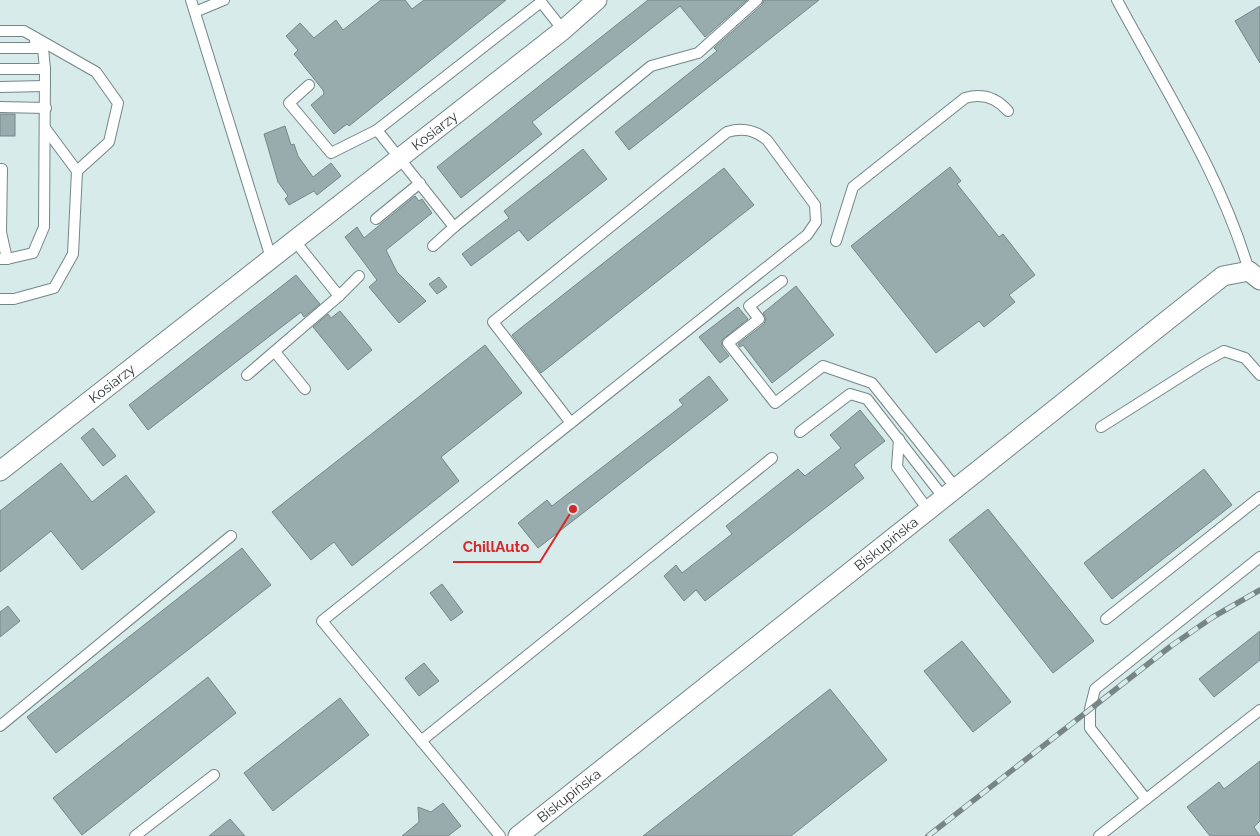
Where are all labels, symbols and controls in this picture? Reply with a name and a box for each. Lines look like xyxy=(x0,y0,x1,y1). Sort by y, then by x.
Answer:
street label: Kosiarzy xyxy=(408,107,461,153)
street label: Kosiarzy xyxy=(86,360,138,406)
street label: Biskupińska xyxy=(851,514,921,574)
callout: ChillAuto xyxy=(453,532,540,562)
text: ChillAuto xyxy=(463,538,529,556)
street label: Biskupińska xyxy=(534,765,604,826)

